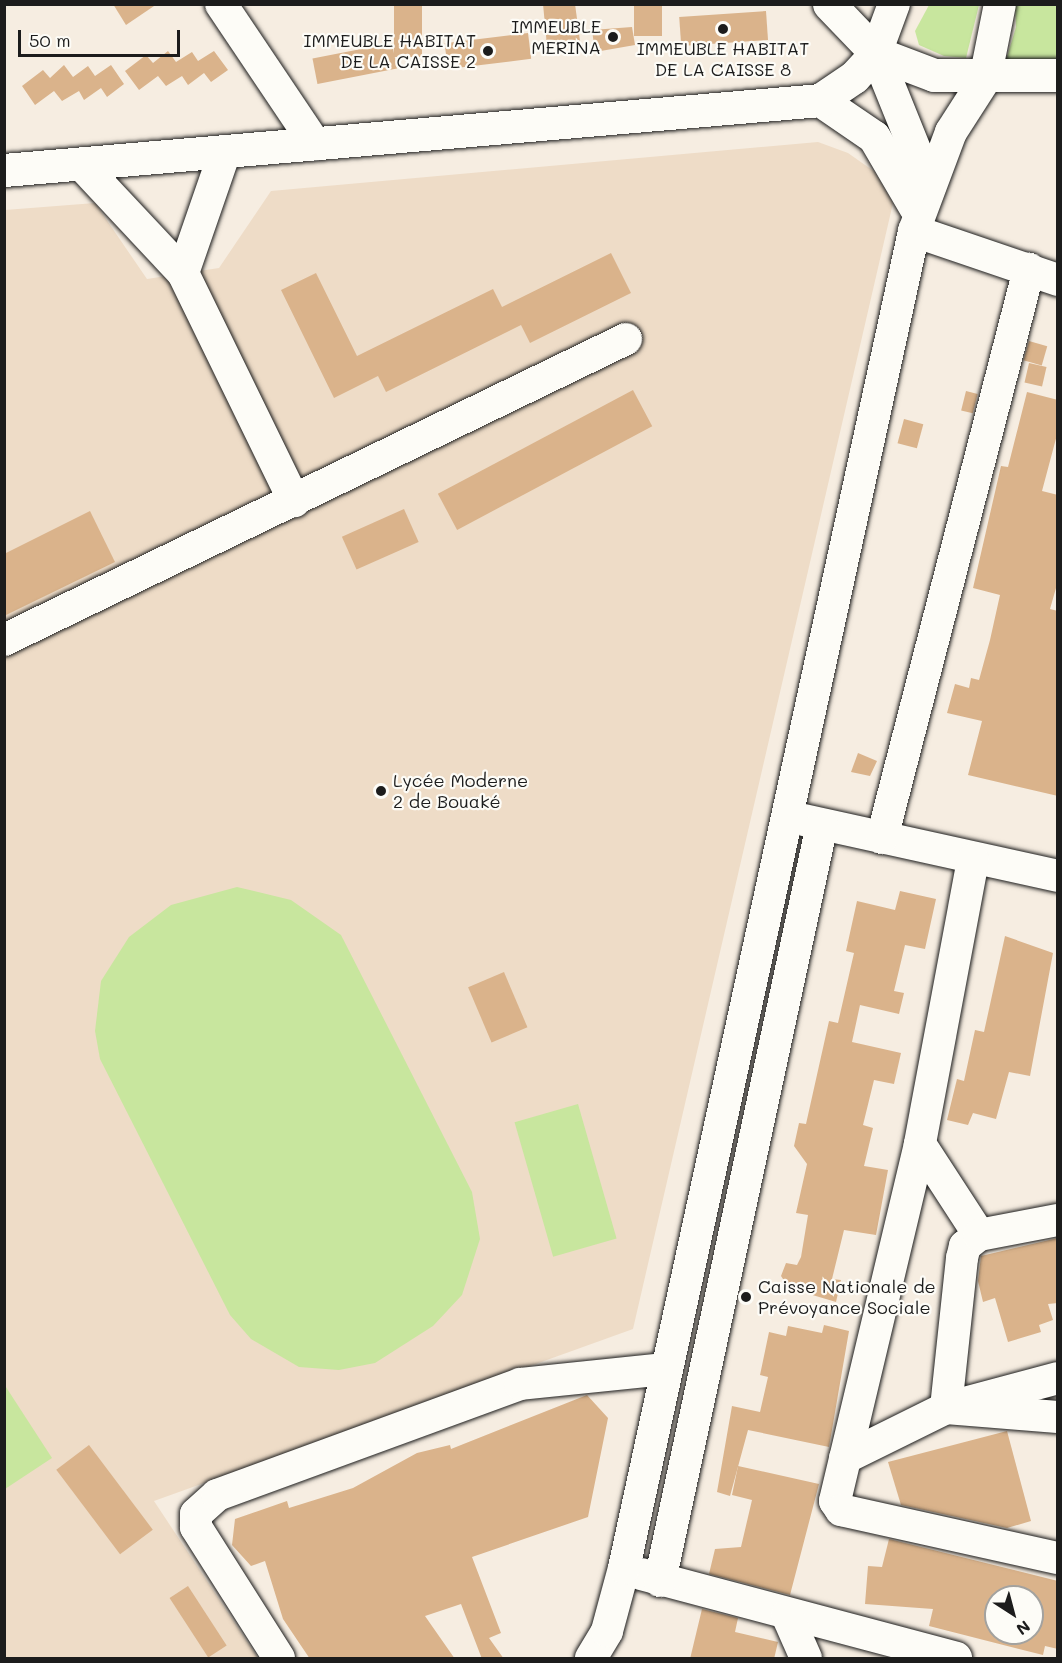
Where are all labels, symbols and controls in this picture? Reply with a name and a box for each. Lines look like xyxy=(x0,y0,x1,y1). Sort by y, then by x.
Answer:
place label: IMMEUBLE MERINA xyxy=(511,16,601,58)
scale bar xyxy=(21,18,183,56)
marker: IMMEUBLE HABITAT DE LA CAISSE 8 xyxy=(716,22,730,36)
text: 50 m xyxy=(29,28,71,52)
place label: IMMEUBLE HABITAT DE LA CAISSE 2 xyxy=(304,30,476,72)
marker: IMMEUBLE MERINA xyxy=(606,30,620,44)
place label: IMMEUBLE HABITAT DE LA CAISSE 8 xyxy=(637,38,809,80)
marker: IMMEUBLE HABITAT DE LA CAISSE 2 xyxy=(481,44,495,58)
place label: Lycée Moderne 2 de Bouaké xyxy=(393,770,528,812)
marker: Lycée Moderne 2 de Bouaké xyxy=(374,784,388,798)
place label: Caisse Nationale de Prévoyance Sociale xyxy=(758,1276,936,1318)
marker: Caisse Nationale de Prévoyance Sociale xyxy=(739,1290,753,1304)
north arrow xyxy=(984,1585,1044,1645)
text: N xyxy=(1013,1616,1035,1640)

